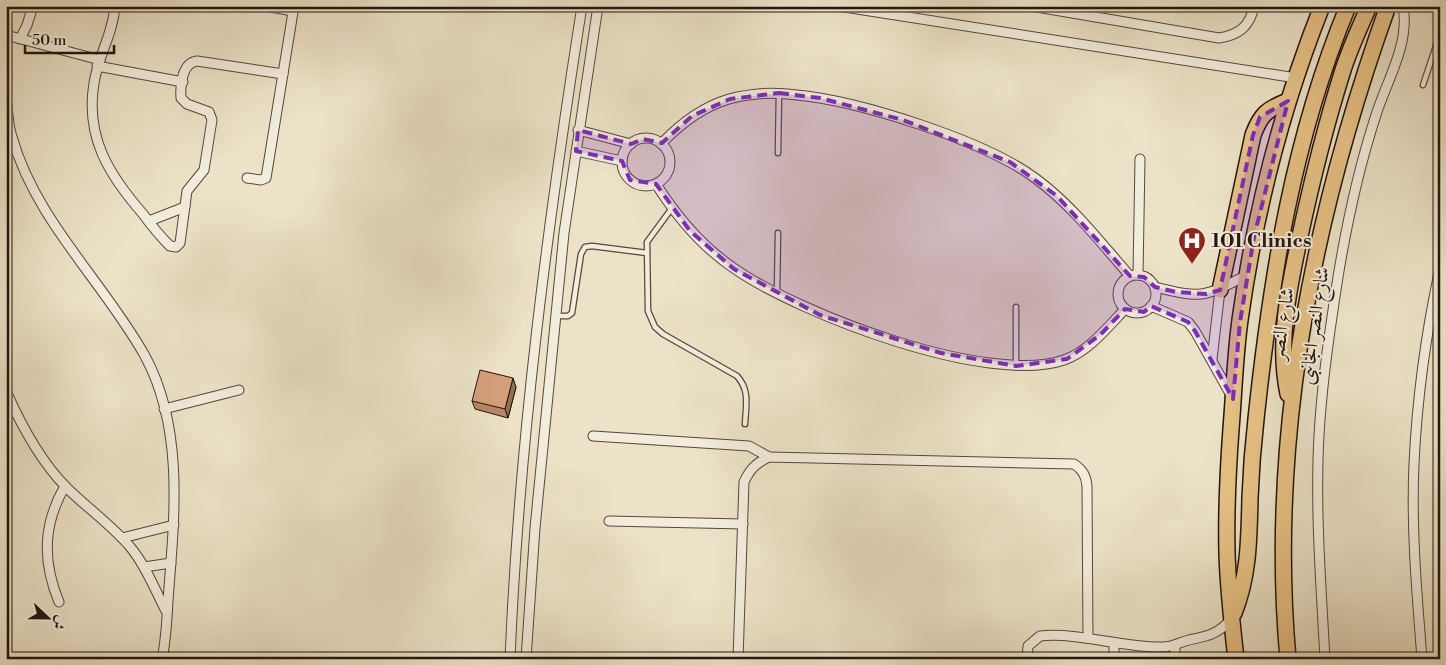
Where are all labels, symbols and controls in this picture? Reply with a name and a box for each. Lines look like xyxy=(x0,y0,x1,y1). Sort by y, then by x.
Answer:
scale bar xyxy=(25,22,114,54)
text: 50 m xyxy=(32,31,66,50)
hospital icon: 101 Clinics xyxy=(1177,226,1207,265)
place label: 101 Clinics xyxy=(1211,229,1311,254)
street label: شارع النصر الجانبى xyxy=(1294,265,1340,387)
street label: شارع النصر xyxy=(1265,286,1305,365)
north arrow xyxy=(22,592,72,642)
text: ش xyxy=(48,613,70,632)

